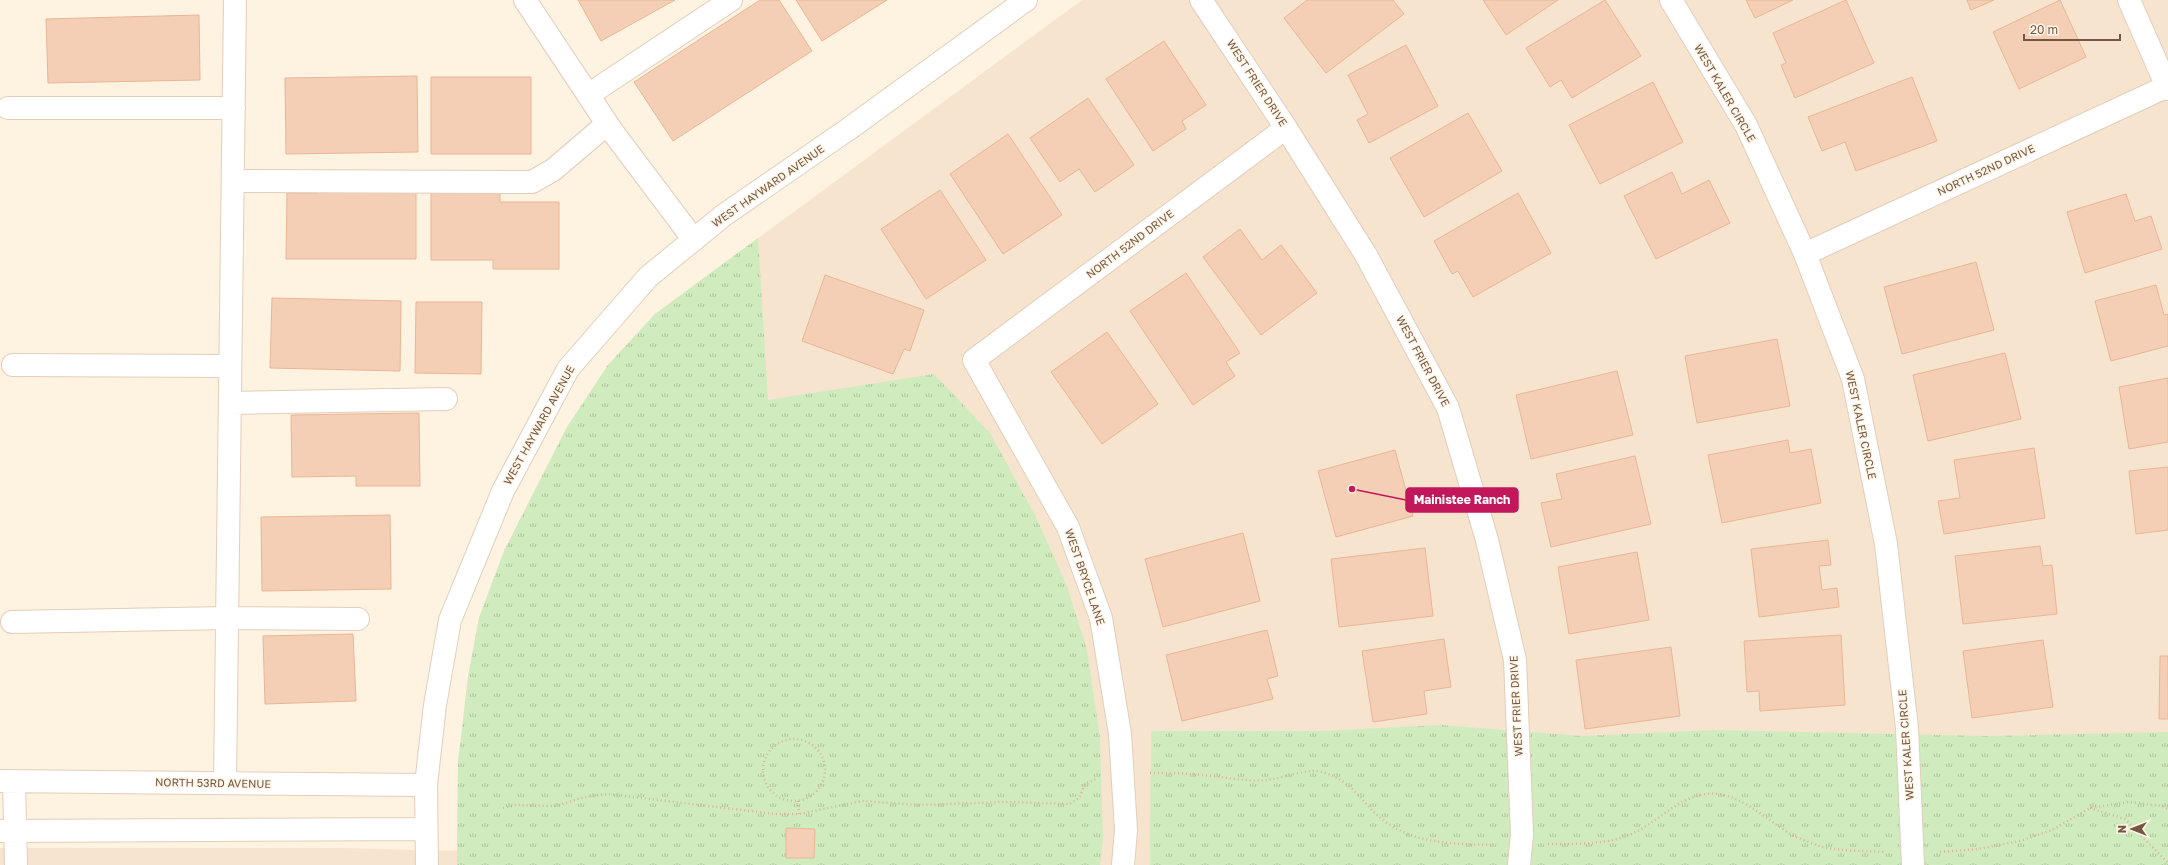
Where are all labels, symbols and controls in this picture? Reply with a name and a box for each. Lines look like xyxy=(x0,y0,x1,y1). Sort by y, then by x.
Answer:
scale bar xyxy=(2024,16,2120,42)
text: 20 m xyxy=(2030,22,2058,37)
street label: WEST FRIER DRIVE xyxy=(1224,37,1291,129)
street label: WEST KALER CIRCLE xyxy=(1692,41,1759,144)
street label: NORTH 52ND DRIVE xyxy=(1935,141,2037,198)
street label: WEST HAYWARD AVENUE xyxy=(709,142,827,229)
street label: NORTH 52ND DRIVE xyxy=(1083,206,1176,281)
street label: WEST FRIER DRIVE xyxy=(1394,313,1453,409)
street label: WEST HAYWARD AVENUE xyxy=(500,363,577,487)
street label: WEST KALER CIRCLE xyxy=(1844,369,1879,481)
callout: Mainistee Ranch xyxy=(1406,488,1518,512)
text: Mainistee Ranch xyxy=(1414,492,1510,507)
street label: WEST BRYCE LANE xyxy=(1063,527,1108,627)
street label: WEST FRIER DRIVE xyxy=(1506,655,1525,757)
street label: WEST KALER CIRCLE xyxy=(1895,689,1916,801)
street label: NORTH 53RD AVENUE xyxy=(155,775,271,790)
north arrow xyxy=(2112,809,2152,849)
text: N xyxy=(2115,825,2128,833)

